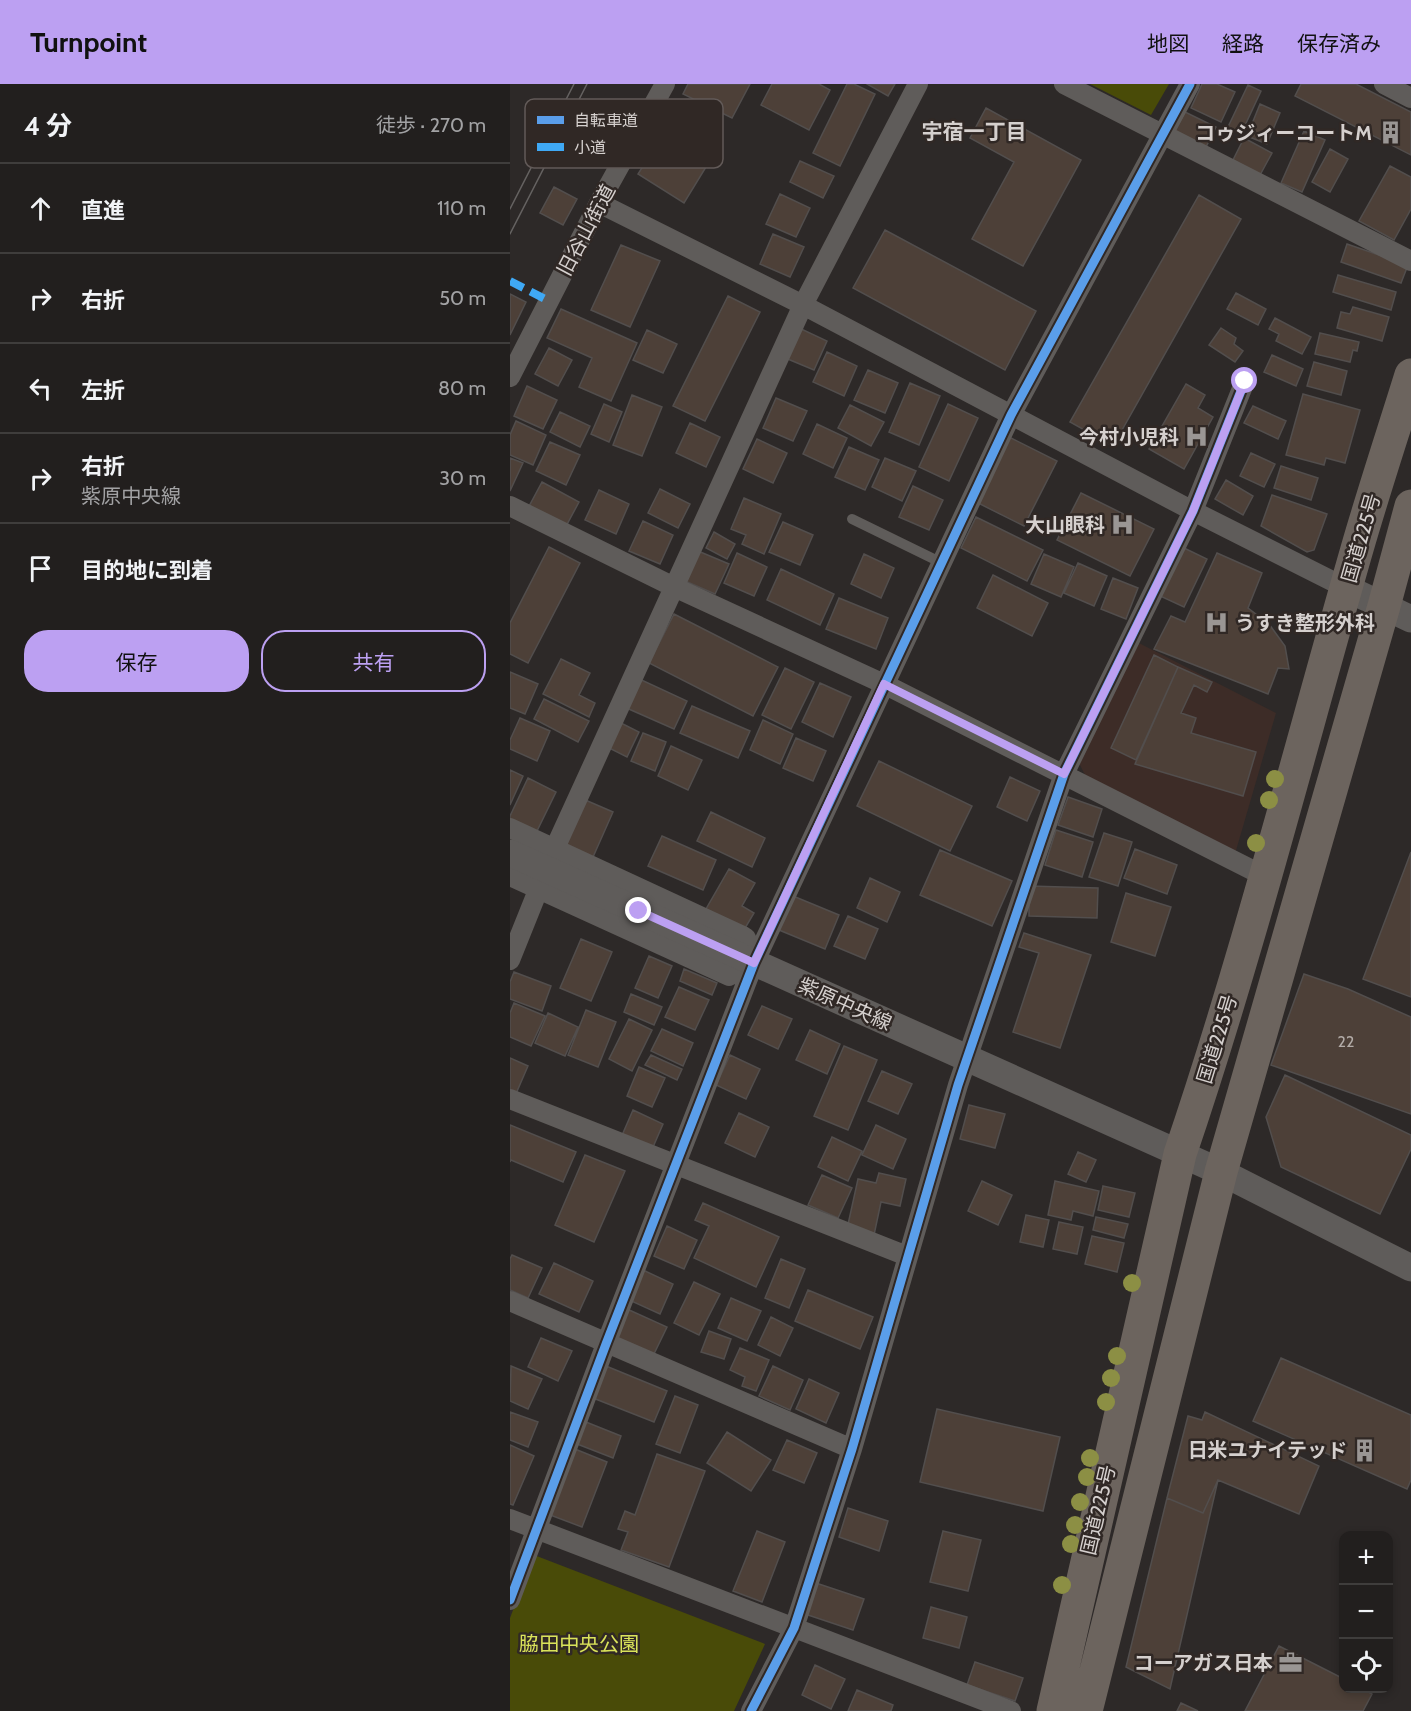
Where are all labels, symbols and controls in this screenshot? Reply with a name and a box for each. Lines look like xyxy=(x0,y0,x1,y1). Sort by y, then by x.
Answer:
text: Turnpoint xyxy=(30,25,147,59)
text: 地図 xyxy=(1147,31,1189,56)
text: 経路 xyxy=(1222,31,1264,56)
text: 保存済み xyxy=(1297,31,1381,56)
legend xyxy=(525,99,723,168)
text: 4 分 xyxy=(24,110,72,142)
text: 自転車道 xyxy=(574,111,638,130)
text: 徒歩 · 270 m xyxy=(376,113,486,137)
district label: 宇宿一丁目 xyxy=(922,119,1027,144)
building icon: コゥジィーコートM xyxy=(1377,120,1403,146)
place label: コゥジィーコートM xyxy=(1195,121,1372,145)
text: 小道 xyxy=(574,138,606,157)
street label: 旧谷山街道 xyxy=(552,180,620,280)
icon: ahead xyxy=(24,192,57,225)
text: 110 m xyxy=(437,196,486,220)
text: 直進 xyxy=(81,197,125,224)
icon: right xyxy=(24,282,57,315)
text: 50 m xyxy=(439,286,486,310)
text: 右折 xyxy=(81,287,125,314)
route start xyxy=(1231,367,1257,393)
icon: left xyxy=(24,372,57,405)
text: 80 m xyxy=(438,376,486,400)
text: 左折 xyxy=(81,377,125,404)
hospital icon: 今村小児科 xyxy=(1184,424,1210,450)
place label: 今村小児科 xyxy=(1079,425,1179,449)
text: 右折 xyxy=(81,453,125,480)
icon: right xyxy=(24,462,57,495)
text: 30 m xyxy=(439,466,486,490)
text: 紫原中央線 xyxy=(81,484,181,508)
street label: 国道225号 xyxy=(1337,491,1385,585)
hospital icon: 大山眼科 xyxy=(1110,512,1136,538)
place label: 大山眼科 xyxy=(1025,513,1105,537)
icon: arrive xyxy=(24,552,57,585)
text: 目的地に到着 xyxy=(81,557,213,584)
hospital icon: うすき整形外科 xyxy=(1204,610,1230,636)
place label: うすき整形外科 xyxy=(1235,611,1375,635)
button: 保存 xyxy=(24,630,249,692)
button: 共有 xyxy=(261,630,486,692)
route end xyxy=(625,897,651,923)
street label: 紫原中央線 xyxy=(794,973,896,1035)
street label: 国道225号 xyxy=(1192,992,1242,1086)
house number: 22 xyxy=(1338,1032,1354,1051)
building icon: 日米ユナイテッド xyxy=(1352,1437,1378,1463)
place label: 日米ユナイテッド xyxy=(1187,1438,1347,1462)
street label: 国道225号 xyxy=(1076,1463,1120,1557)
map controls xyxy=(1339,1531,1393,1693)
button: + xyxy=(1339,1531,1393,1585)
button: − xyxy=(1339,1585,1393,1639)
park label: 脇田中央公園 xyxy=(519,1632,639,1656)
button: locate xyxy=(1339,1639,1393,1693)
office icon: コーアガス日本 xyxy=(1278,1650,1304,1676)
place label: コーアガス日本 xyxy=(1134,1651,1273,1675)

